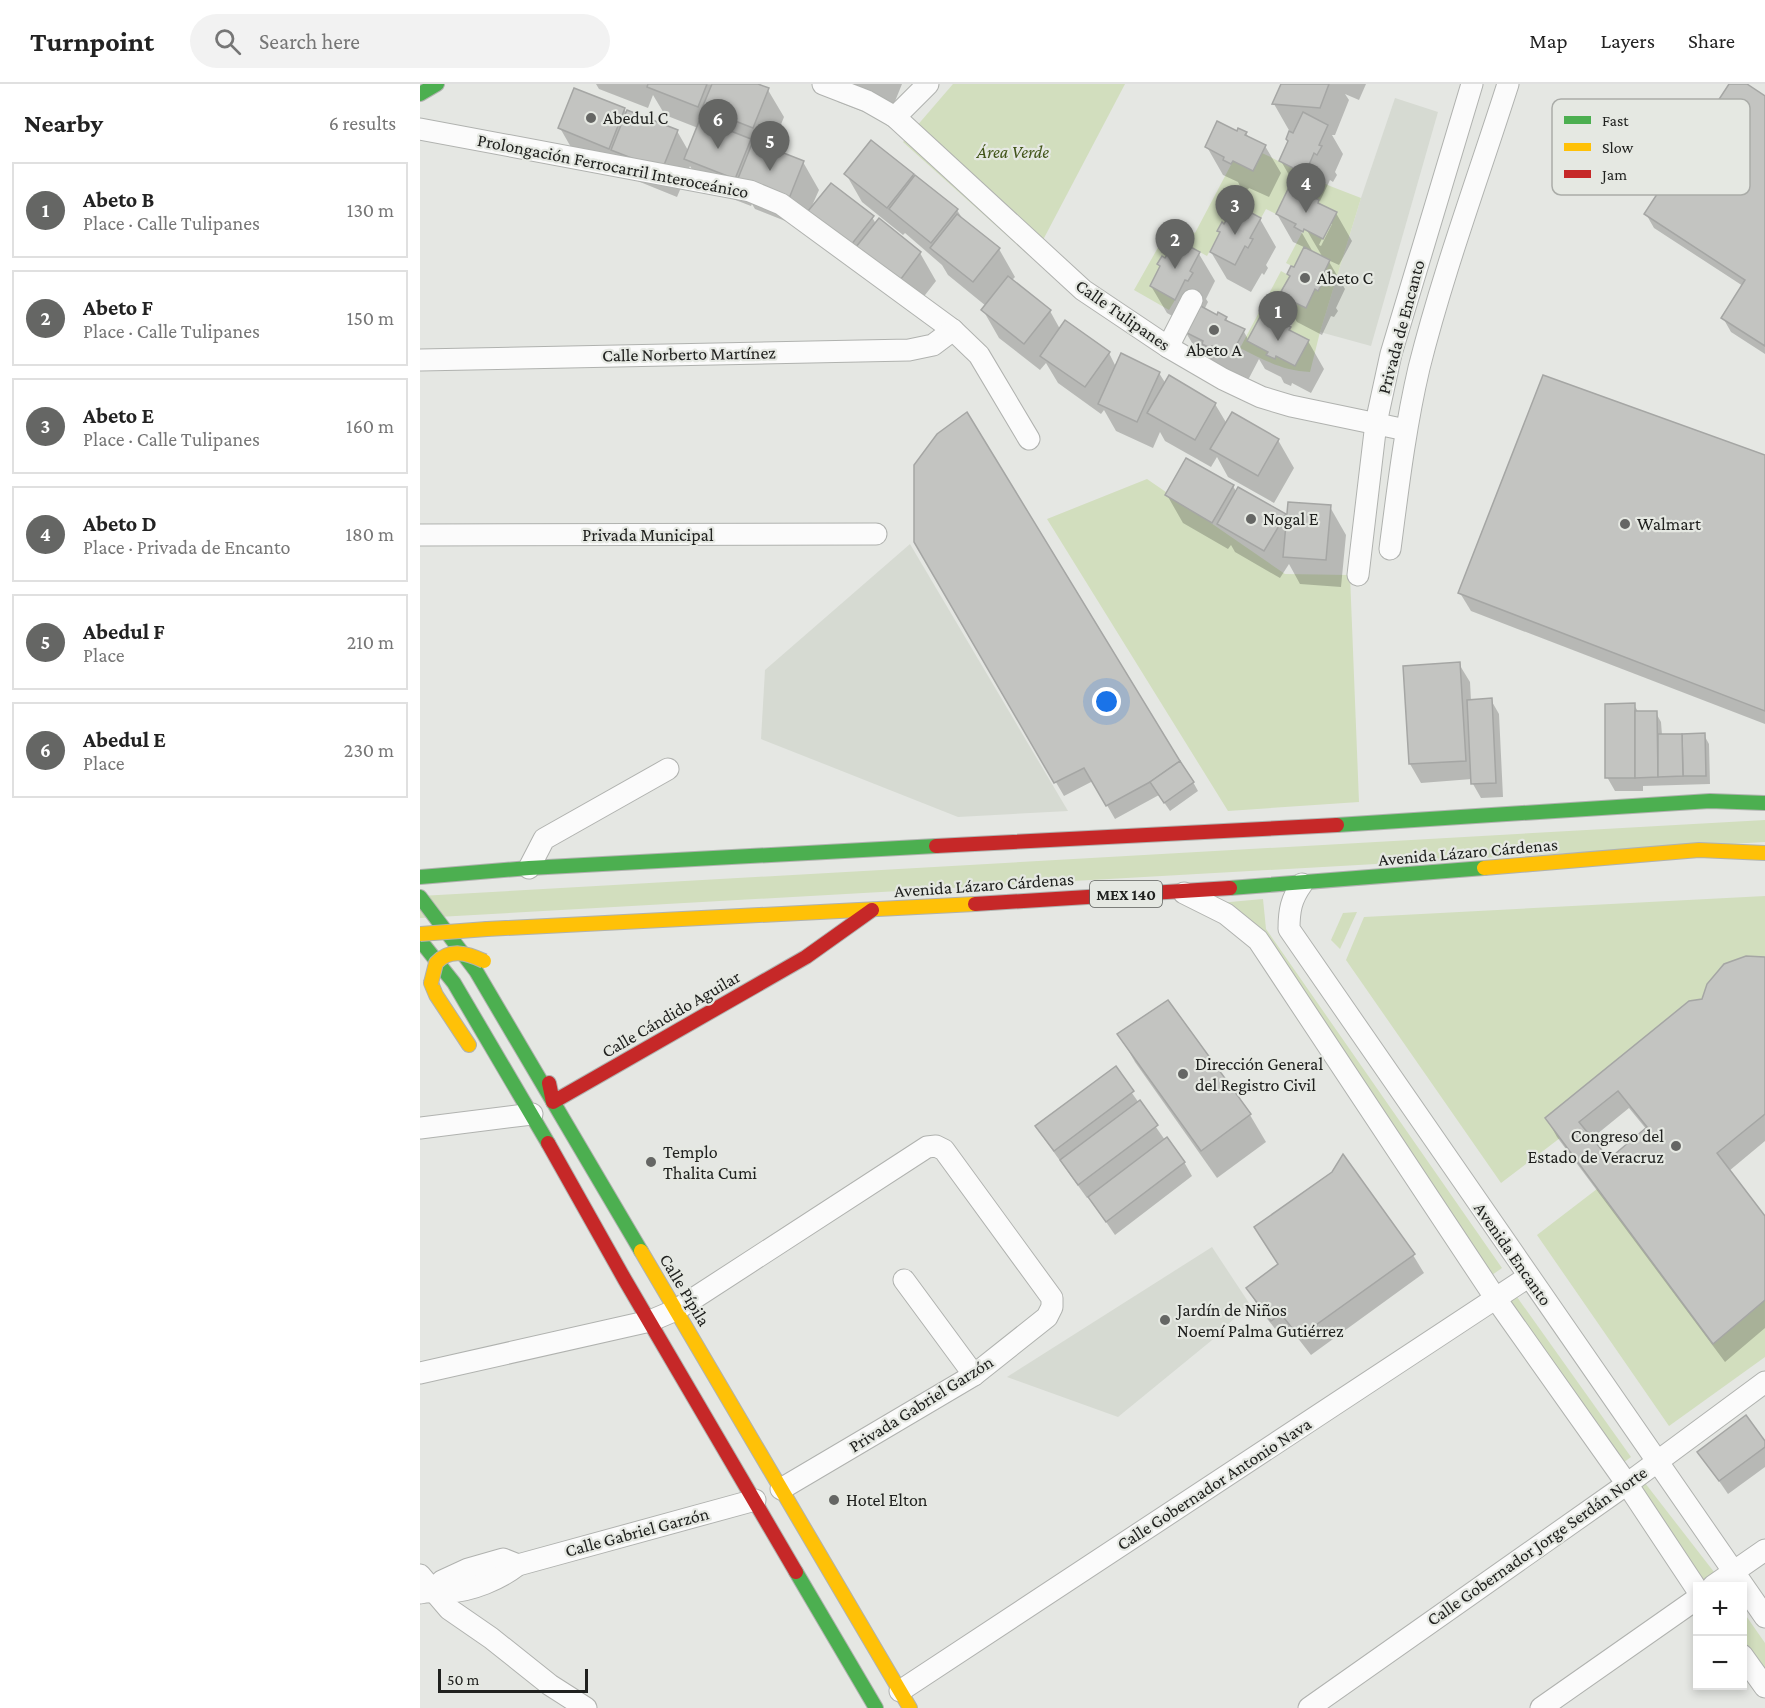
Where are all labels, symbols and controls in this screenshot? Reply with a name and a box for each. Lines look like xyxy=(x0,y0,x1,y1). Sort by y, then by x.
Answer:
search box xyxy=(190,14,610,68)
icon: search xyxy=(211,25,244,58)
text: Turnpoint xyxy=(30,26,154,57)
text: Search here xyxy=(259,29,360,54)
text: Map xyxy=(1529,29,1568,53)
text: Layers xyxy=(1601,29,1655,53)
text: Share xyxy=(1688,29,1735,53)
legend xyxy=(1552,99,1750,195)
pin: 6 xyxy=(698,100,738,149)
place label: Abedul C xyxy=(603,108,668,128)
text: Nearby xyxy=(24,109,103,138)
marker: Abedul C xyxy=(584,111,598,125)
text: 6 results xyxy=(329,112,396,134)
text: Fast xyxy=(1602,112,1629,129)
pin: 5 xyxy=(750,122,790,171)
street label: Prolongación Ferrocarril Interoceánico xyxy=(476,130,750,202)
text: Slow xyxy=(1602,139,1634,156)
park label: Área Verde xyxy=(976,142,1049,162)
pin: 4 xyxy=(1286,164,1326,213)
text: Jam xyxy=(1600,166,1627,184)
pin: 3 xyxy=(1216,186,1254,235)
text: Abeto B xyxy=(83,187,154,212)
text: 1 xyxy=(42,199,49,221)
text: 130 m xyxy=(347,199,394,221)
text: Place · Calle Tulipanes xyxy=(83,212,260,234)
pin: 2 xyxy=(1156,220,1194,269)
street label: Privada de Encanto xyxy=(1373,258,1429,396)
place label: Abeto C xyxy=(1317,268,1373,288)
marker: Abeto C xyxy=(1298,271,1312,285)
street label: Calle Tulipanes xyxy=(1072,275,1174,355)
pin: 1 xyxy=(1258,292,1298,341)
text: Abeto F xyxy=(83,295,153,320)
text: 2 xyxy=(40,307,51,329)
text: 150 m xyxy=(347,307,394,329)
text: Place · Calle Tulipanes xyxy=(83,320,260,342)
marker: Abeto A xyxy=(1207,323,1221,337)
place label: Abeto A xyxy=(1186,340,1243,360)
street label: Calle Norberto Martínez xyxy=(602,342,776,366)
text: Abeto E xyxy=(83,403,154,428)
text: 3 xyxy=(41,415,50,437)
text: 160 m xyxy=(346,415,394,437)
text: Place · Calle Tulipanes xyxy=(83,428,260,450)
place label: Nogal E xyxy=(1263,509,1319,529)
text: Abeto D xyxy=(83,511,157,536)
marker: Nogal E xyxy=(1244,512,1258,526)
place label: Walmart xyxy=(1637,514,1702,534)
marker: Walmart xyxy=(1618,517,1632,531)
text: 4 xyxy=(40,523,51,545)
text: 180 m xyxy=(345,523,394,545)
street label: Privada Municipal xyxy=(582,525,714,545)
text: Place · Privada de Encanto xyxy=(83,536,290,558)
text: Abedul F xyxy=(83,619,165,644)
text: 5 xyxy=(41,631,50,653)
text: 210 m xyxy=(347,631,394,653)
text: Place xyxy=(83,644,125,666)
your location xyxy=(1092,687,1121,716)
text: Abedul E xyxy=(83,727,166,752)
text: 6 xyxy=(40,739,51,761)
text: 230 m xyxy=(344,739,394,761)
text: Place xyxy=(83,752,125,774)
street label: Avenida Lázaro Cárdenas xyxy=(1377,834,1559,870)
street label: Avenida Lázaro Cárdenas xyxy=(893,869,1075,901)
road number: MEX 140 xyxy=(1090,881,1162,907)
street label: Calle Cándido Aguilar xyxy=(598,966,744,1062)
place label: Dirección General del Registro Civil xyxy=(1195,1054,1323,1095)
marker: Dirección General del Registro Civil xyxy=(1176,1067,1190,1081)
place label: Congreso del Estado de Veracruz xyxy=(1528,1126,1664,1167)
marker: Congreso del Estado de Veracruz xyxy=(1669,1139,1683,1153)
place label: Templo Thalita Cumi xyxy=(663,1142,757,1183)
marker: Templo Thalita Cumi xyxy=(644,1155,658,1169)
street label: Avenida Encanto xyxy=(1470,1199,1556,1309)
street label: Calle Pípila xyxy=(656,1250,714,1330)
place label: Jardín de Niños Noemí Palma Gutiérrez xyxy=(1175,1300,1344,1341)
marker: Jardín de Niños Noemí Palma Gutiérrez xyxy=(1158,1313,1172,1327)
street label: Privada Gabriel Garzón xyxy=(845,1351,997,1457)
street label: Calle Gobernador Antonio Nava xyxy=(1113,1414,1315,1554)
street label: Calle Gobernador Jorge Serdán Norte xyxy=(1423,1462,1651,1630)
place label: Hotel Elton xyxy=(846,1490,928,1510)
marker: Hotel Elton xyxy=(827,1493,841,1507)
street label: Calle Gabriel Garzón xyxy=(563,1503,711,1561)
map controls xyxy=(1693,1582,1747,1690)
button: + xyxy=(1693,1582,1747,1636)
button: − xyxy=(1693,1636,1747,1690)
scale bar xyxy=(438,1666,588,1694)
text: 50 m xyxy=(447,1671,479,1688)

